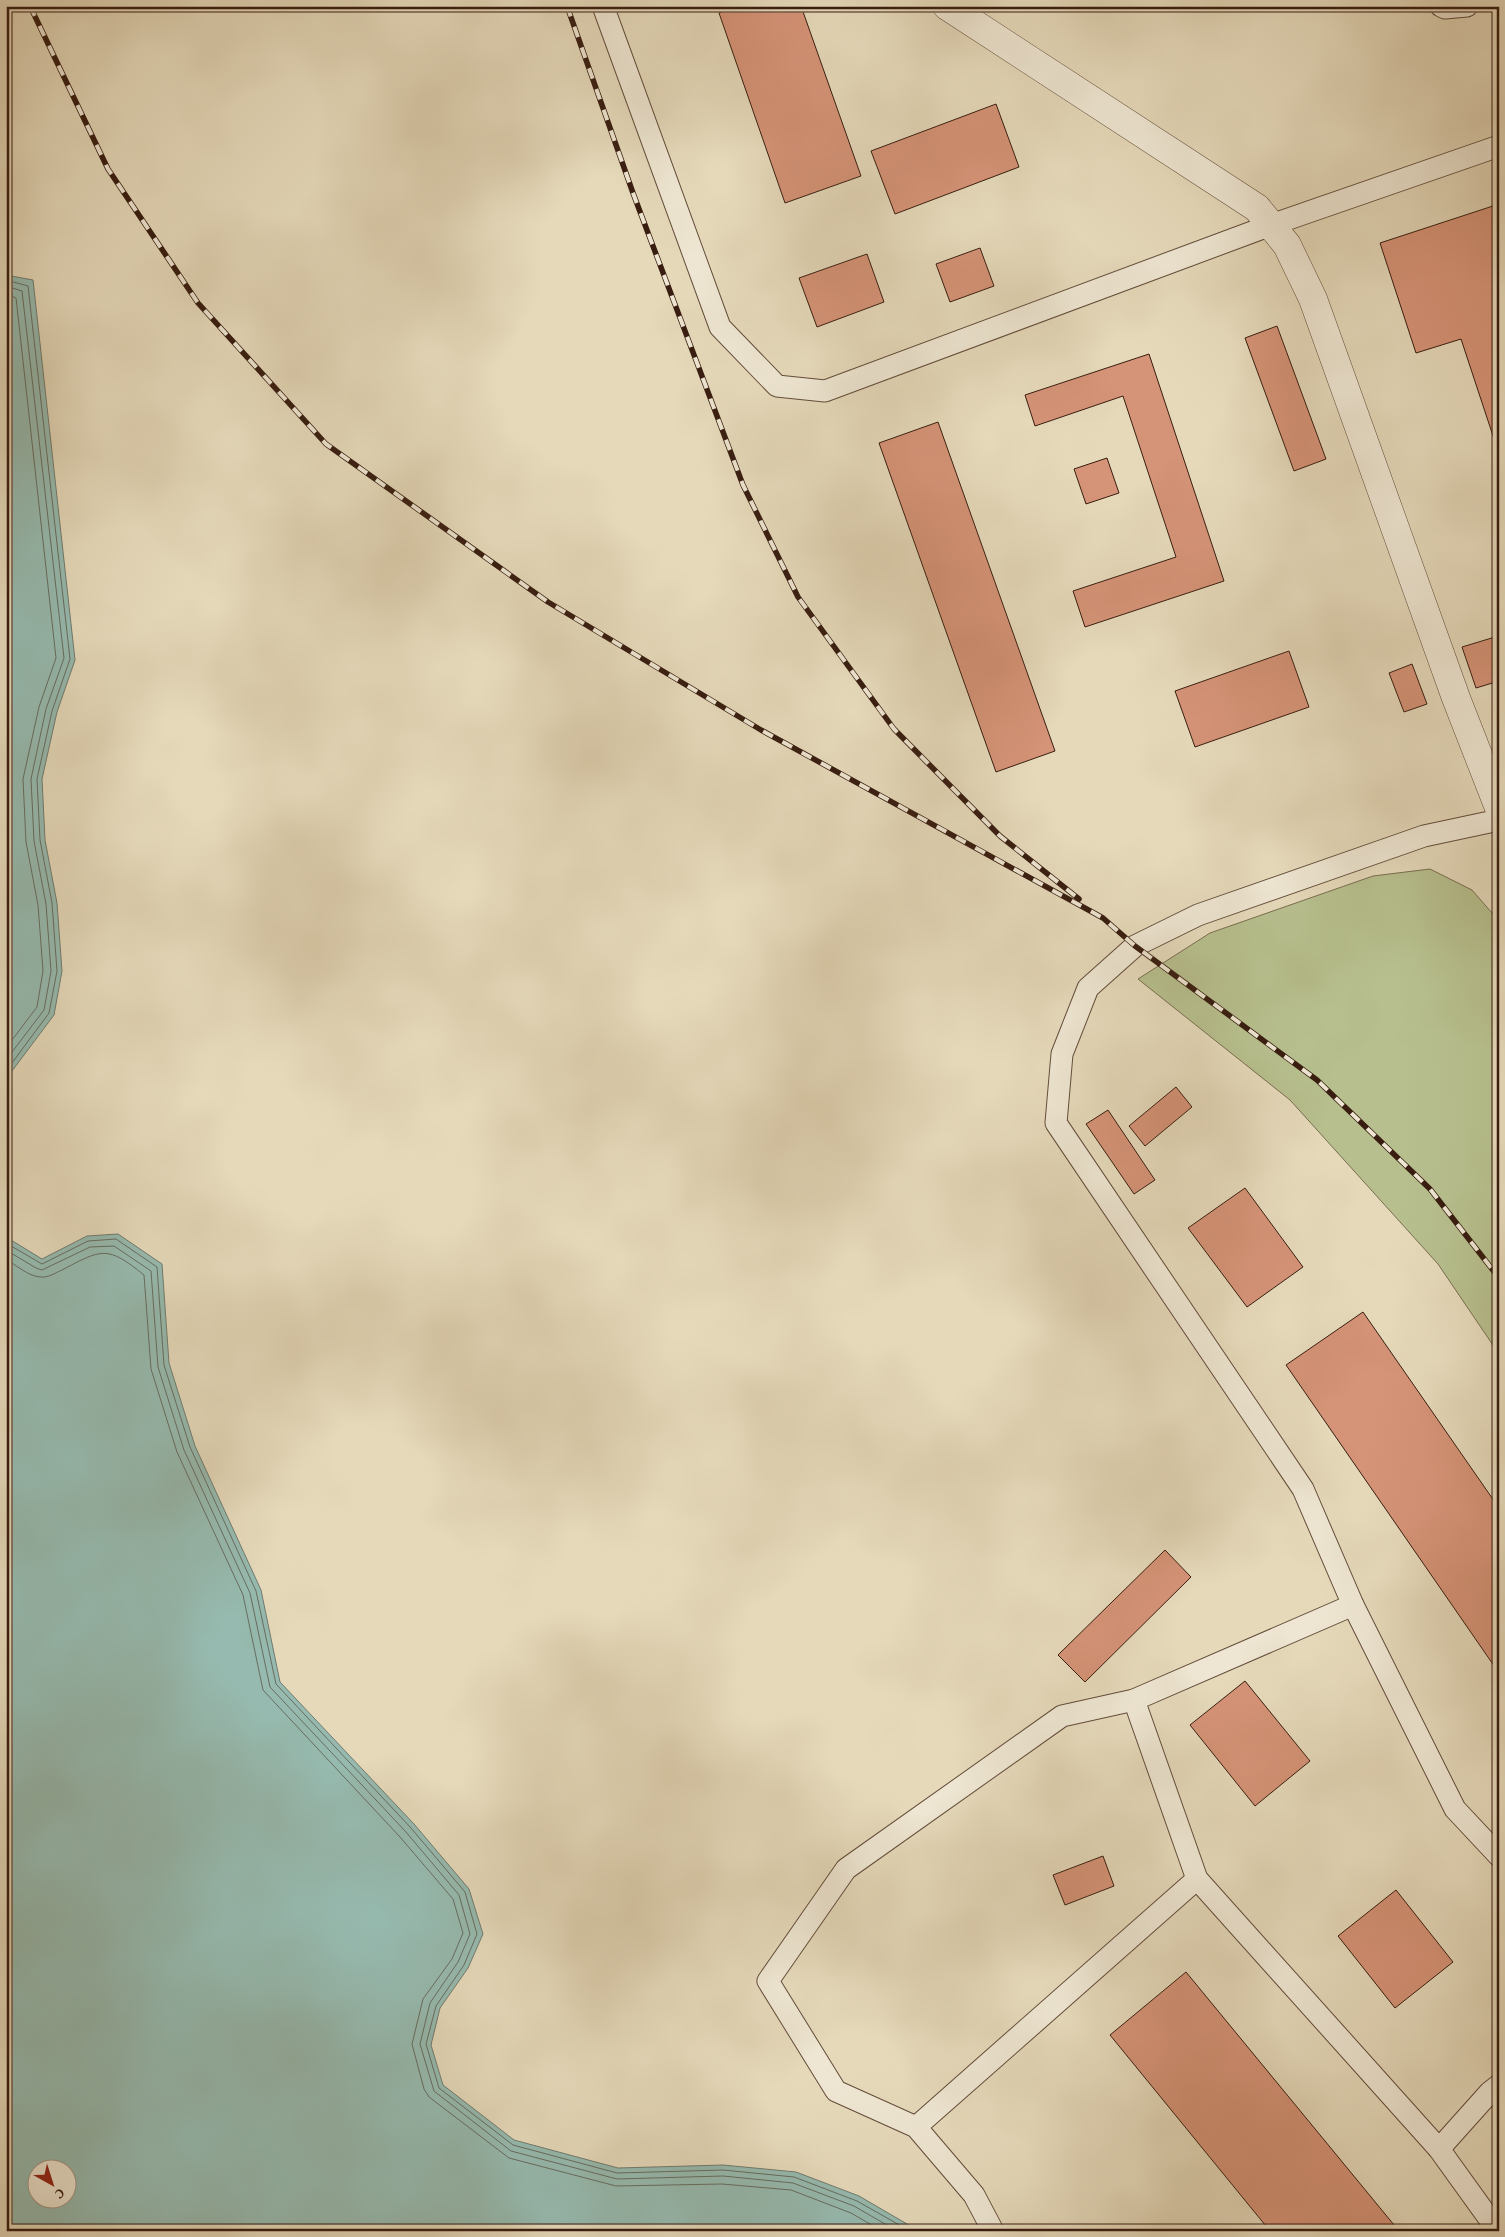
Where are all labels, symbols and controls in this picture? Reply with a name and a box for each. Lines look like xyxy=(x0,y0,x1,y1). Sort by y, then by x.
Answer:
north arrow xyxy=(28,2160,78,2210)
text: С xyxy=(51,2184,70,2204)

